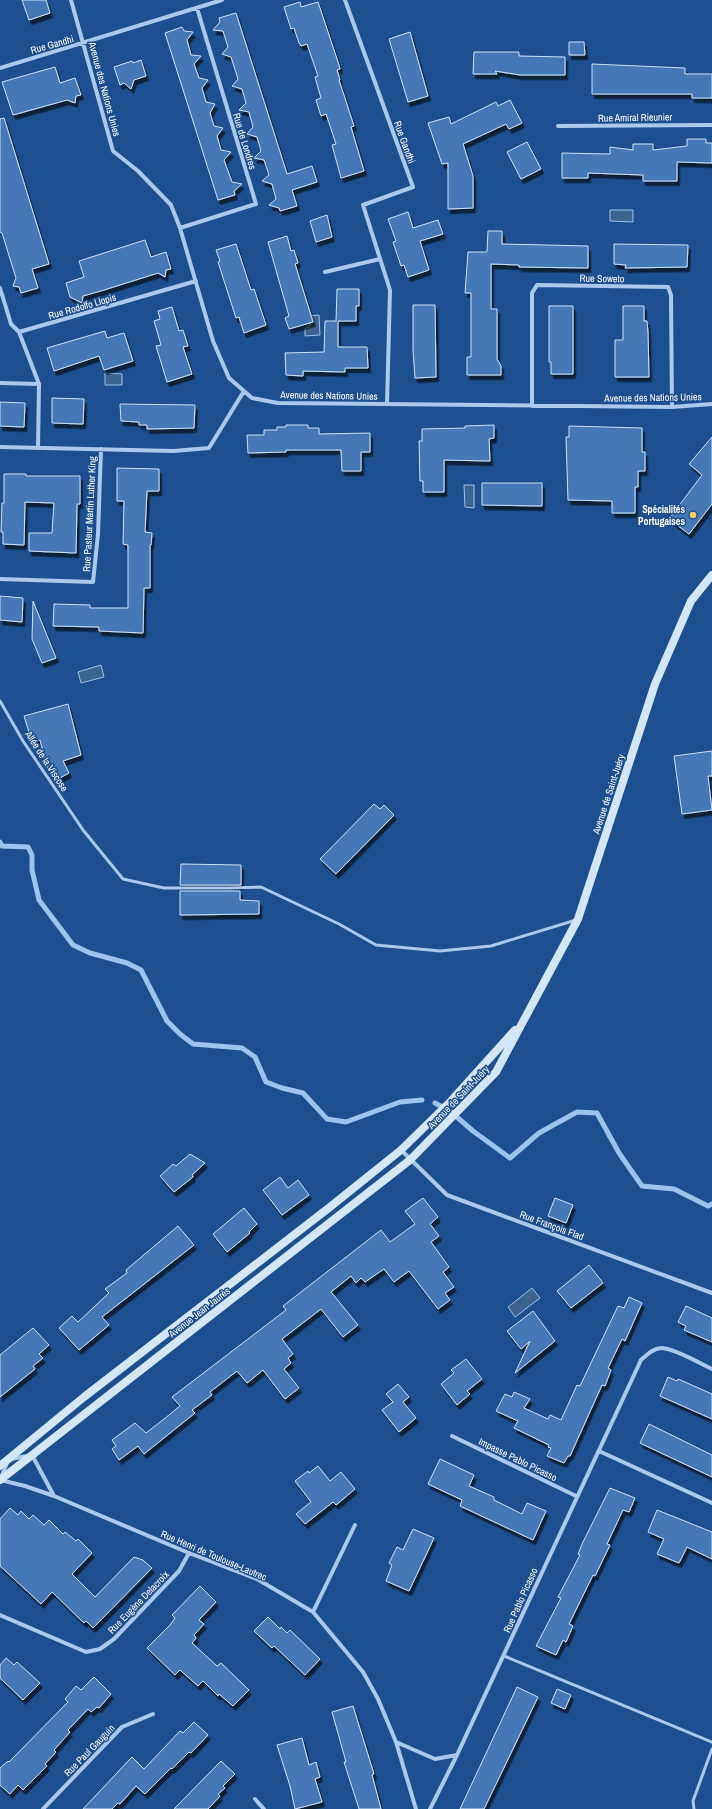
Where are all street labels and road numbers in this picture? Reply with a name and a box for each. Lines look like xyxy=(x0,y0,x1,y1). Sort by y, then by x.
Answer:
street label: Rue Gandhi xyxy=(29,32,75,57)
street label: Avenue des Nations Unies xyxy=(85,39,123,138)
street label: Rue Amiral Rieunier xyxy=(598,110,673,125)
street label: Rue de Londres xyxy=(230,111,259,171)
street label: Rue Gandhi xyxy=(391,119,418,165)
street label: Rue Soweto xyxy=(580,272,625,285)
street label: Rue Rodolfo Llopis xyxy=(47,291,117,322)
street label: Avenue des Nations Unies xyxy=(279,388,378,403)
street label: Avenue des Nations Unies xyxy=(603,390,702,405)
street label: Rue Pasteur Martin Luther King xyxy=(80,455,99,572)
street label: Allée de la Viscose xyxy=(22,728,71,794)
street label: Avenue de Saint-Juéry xyxy=(589,752,628,837)
street label: Avenue de Saint-Juéry xyxy=(424,1062,493,1133)
street label: Rue François Flad xyxy=(518,1208,586,1243)
street label: Avenue Jean Jaurès xyxy=(165,1284,233,1341)
street label: Impasse Pablo Picasso xyxy=(476,1435,560,1484)
street label: Rue Henri de Toulouse-Lautrec xyxy=(159,1527,269,1584)
street label: Rue Pablo Picasso xyxy=(500,1565,541,1635)
street label: Rue Eugène Delacroix xyxy=(105,1568,172,1637)
street label: Rue Paul Gauguin xyxy=(61,1722,117,1779)

